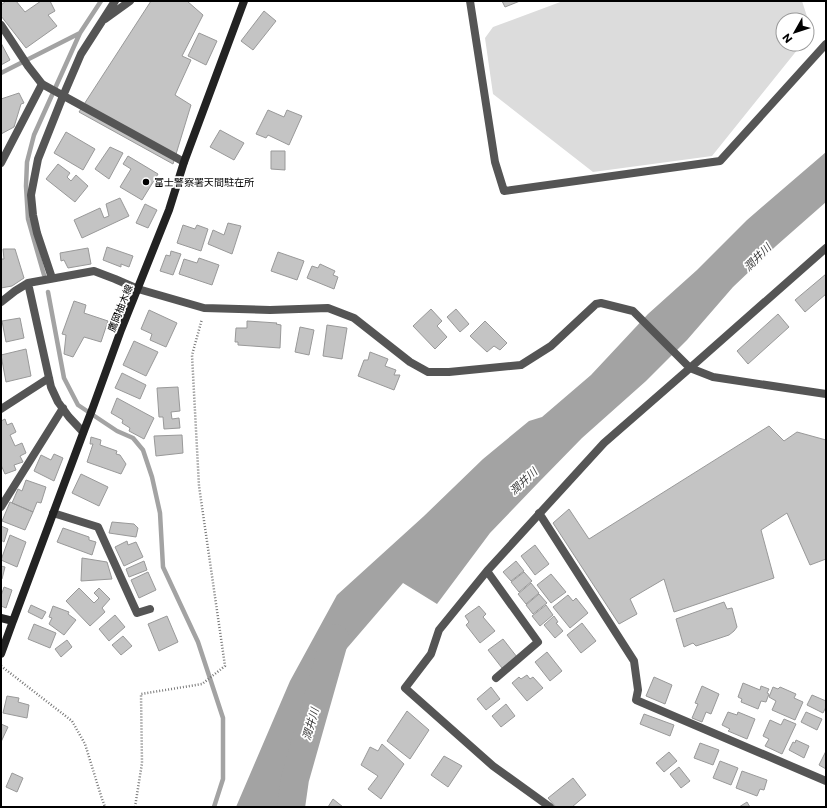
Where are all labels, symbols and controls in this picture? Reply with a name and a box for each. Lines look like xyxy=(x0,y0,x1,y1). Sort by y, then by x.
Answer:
north arrow xyxy=(775,12,815,52)
text: N xyxy=(779,31,794,46)
place label: 富士警察署天間駐在所 xyxy=(154,176,254,188)
marker: 富士警察署天間駐在所 xyxy=(141,177,151,187)
water label: 潤井川 xyxy=(741,240,774,273)
street label: 鷹岡柚木線 xyxy=(105,283,135,333)
water label: 潤井川 xyxy=(506,464,540,497)
water label: 潤井川 xyxy=(299,705,321,742)

